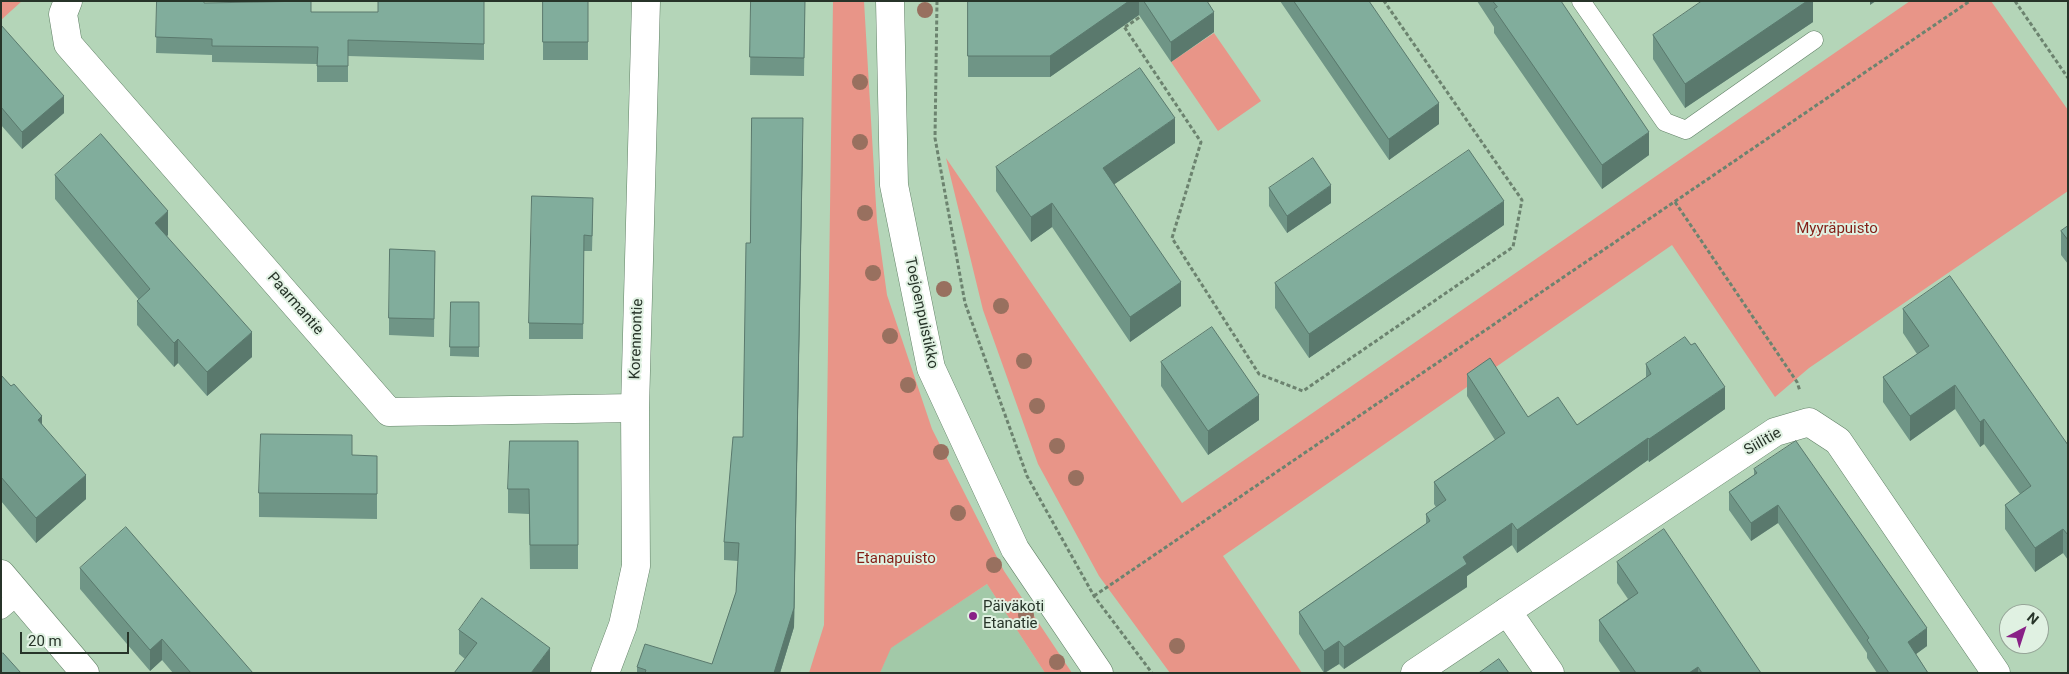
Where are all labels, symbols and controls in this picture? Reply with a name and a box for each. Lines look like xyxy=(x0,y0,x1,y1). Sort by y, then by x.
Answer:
park label: Myyräpuisto xyxy=(1796,220,1878,238)
street label: Toejoenpuistikko xyxy=(900,256,942,370)
street label: Paarmantie xyxy=(263,269,327,339)
street label: Korennontie xyxy=(627,298,647,380)
street label: Siilitie xyxy=(1741,424,1785,460)
park label: Etanapuisto xyxy=(856,550,936,568)
place label: Päiväkoti Etanatie xyxy=(983,598,1044,633)
north arrow xyxy=(1999,604,2049,654)
text: N xyxy=(2024,609,2042,628)
marker: Päiväkoti Etanatie xyxy=(967,610,979,622)
scale bar xyxy=(22,622,131,654)
text: 20 m xyxy=(28,632,62,650)

